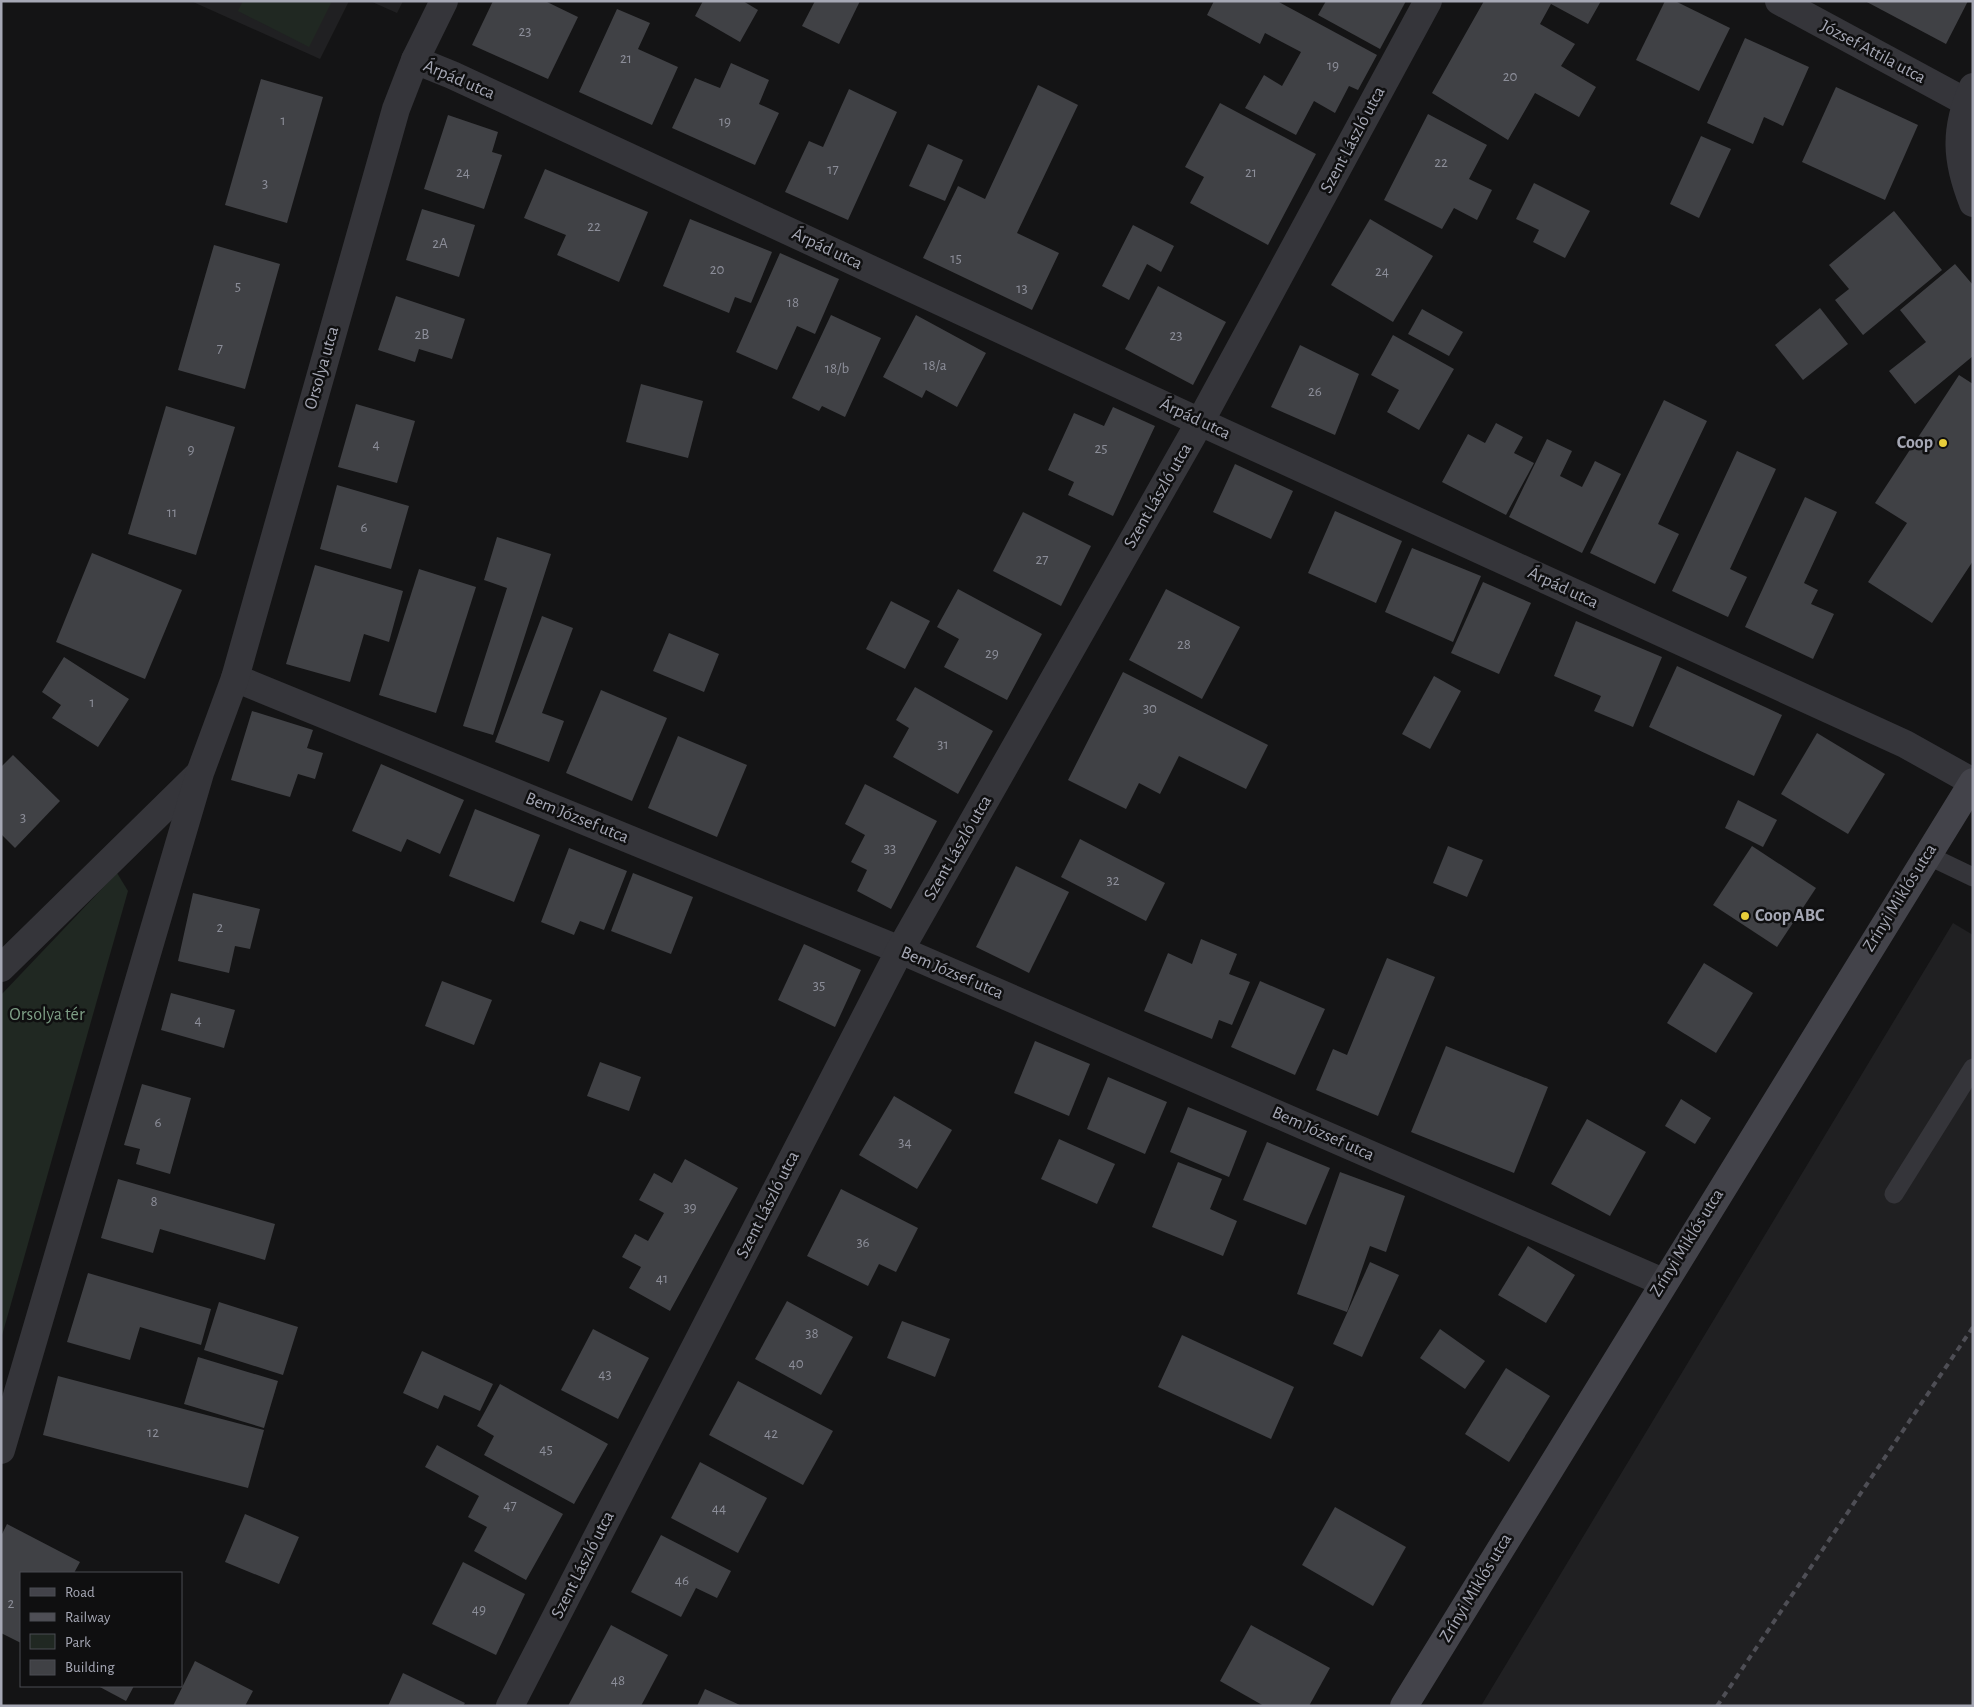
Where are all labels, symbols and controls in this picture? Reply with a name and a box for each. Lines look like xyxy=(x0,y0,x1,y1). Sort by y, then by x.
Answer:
street label: József Attila utca xyxy=(1818,17,1928,87)
house number: 23 xyxy=(518,24,532,39)
house number: 21 xyxy=(620,51,632,66)
street label: Árpád utca xyxy=(421,54,498,103)
house number: 19 xyxy=(1327,58,1339,73)
house number: 20 xyxy=(1503,69,1517,84)
street label: Szent László utca xyxy=(1317,84,1389,196)
house number: 1 xyxy=(280,113,286,128)
house number: 19 xyxy=(719,114,731,129)
house number: 22 xyxy=(1434,155,1448,170)
house number: 17 xyxy=(827,162,839,177)
house number: 24 xyxy=(456,165,470,180)
house number: 21 xyxy=(1245,165,1257,180)
house number: 3 xyxy=(262,176,268,191)
house number: 22 xyxy=(587,219,601,234)
street label: Árpád utca xyxy=(789,222,866,273)
house number: 2A xyxy=(432,236,448,251)
house number: 15 xyxy=(950,251,962,266)
house number: 20 xyxy=(710,262,724,277)
house number: 24 xyxy=(1375,264,1389,279)
house number: 5 xyxy=(235,279,241,294)
house number: 13 xyxy=(1016,281,1028,296)
house number: 18 xyxy=(787,295,799,310)
street label: Orsolya utca xyxy=(302,324,342,412)
house number: 2B xyxy=(415,327,429,342)
house number: 23 xyxy=(1169,328,1183,343)
house number: 7 xyxy=(217,341,223,356)
house number: 18/a xyxy=(923,358,947,373)
house number: 18/b xyxy=(825,361,849,376)
house number: 26 xyxy=(1308,384,1322,399)
street label: Árpád utca xyxy=(1157,392,1234,443)
place label: Coop xyxy=(1897,434,1933,452)
house number: 4 xyxy=(372,437,380,452)
marker: Coop xyxy=(1937,437,1949,449)
street label: Szent László utca xyxy=(1121,440,1195,552)
house number: 25 xyxy=(1094,441,1108,456)
house number: 9 xyxy=(187,442,195,457)
house number: 11 xyxy=(167,505,177,520)
house number: 6 xyxy=(360,520,368,535)
house number: 27 xyxy=(1035,552,1049,567)
street label: Árpád utca xyxy=(1525,561,1602,612)
house number: 28 xyxy=(1177,637,1191,652)
house number: 29 xyxy=(985,646,999,661)
house number: 1 xyxy=(89,695,95,710)
house number: 30 xyxy=(1143,701,1157,716)
house number: 31 xyxy=(937,737,949,752)
street label: Bem József utca xyxy=(523,789,631,847)
street label: Szent László utca xyxy=(921,792,995,904)
house number: 3 xyxy=(20,810,26,825)
house number: 33 xyxy=(884,841,896,856)
street label: Zrínyi Miklós utca xyxy=(1860,841,1940,955)
house number: 32 xyxy=(1106,873,1120,888)
place label: Coop ABC xyxy=(1755,907,1825,925)
marker: Coop ABC xyxy=(1739,910,1751,922)
house number: 2 xyxy=(217,920,224,935)
street label: Bem József utca xyxy=(898,943,1006,1003)
house number: 35 xyxy=(813,978,825,993)
park label: Orsolya tér xyxy=(9,1006,85,1024)
house number: 4 xyxy=(194,1013,202,1028)
street label: Bem József utca xyxy=(1269,1104,1377,1164)
house number: 6 xyxy=(154,1115,162,1130)
house number: 34 xyxy=(898,1135,912,1150)
street label: Szent László utca xyxy=(733,1148,803,1262)
street label: Zrínyi Miklós utca xyxy=(1647,1186,1727,1300)
house number: 8 xyxy=(150,1194,158,1209)
house number: 39 xyxy=(683,1200,697,1215)
house number: 36 xyxy=(856,1235,870,1250)
house number: 41 xyxy=(656,1271,668,1286)
house number: 38 xyxy=(805,1326,819,1341)
house number: 40 xyxy=(788,1356,804,1371)
house number: 43 xyxy=(598,1367,612,1382)
house number: 12 xyxy=(147,1425,159,1440)
house number: 42 xyxy=(764,1426,778,1441)
house number: 45 xyxy=(539,1442,553,1457)
house number: 47 xyxy=(503,1498,517,1513)
house number: 44 xyxy=(712,1501,726,1516)
street label: Szent László utca xyxy=(548,1508,618,1622)
street label: Zrínyi Miklós utca xyxy=(1437,1531,1515,1645)
legend xyxy=(20,1572,182,1687)
house number: 46 xyxy=(675,1573,689,1588)
text: Road xyxy=(65,1585,95,1600)
house number: 2 xyxy=(8,1596,15,1611)
house number: 49 xyxy=(472,1602,486,1617)
text: Railway xyxy=(65,1610,111,1625)
text: Park xyxy=(65,1635,91,1650)
text: Building xyxy=(65,1660,115,1675)
house number: 48 xyxy=(611,1673,625,1688)

